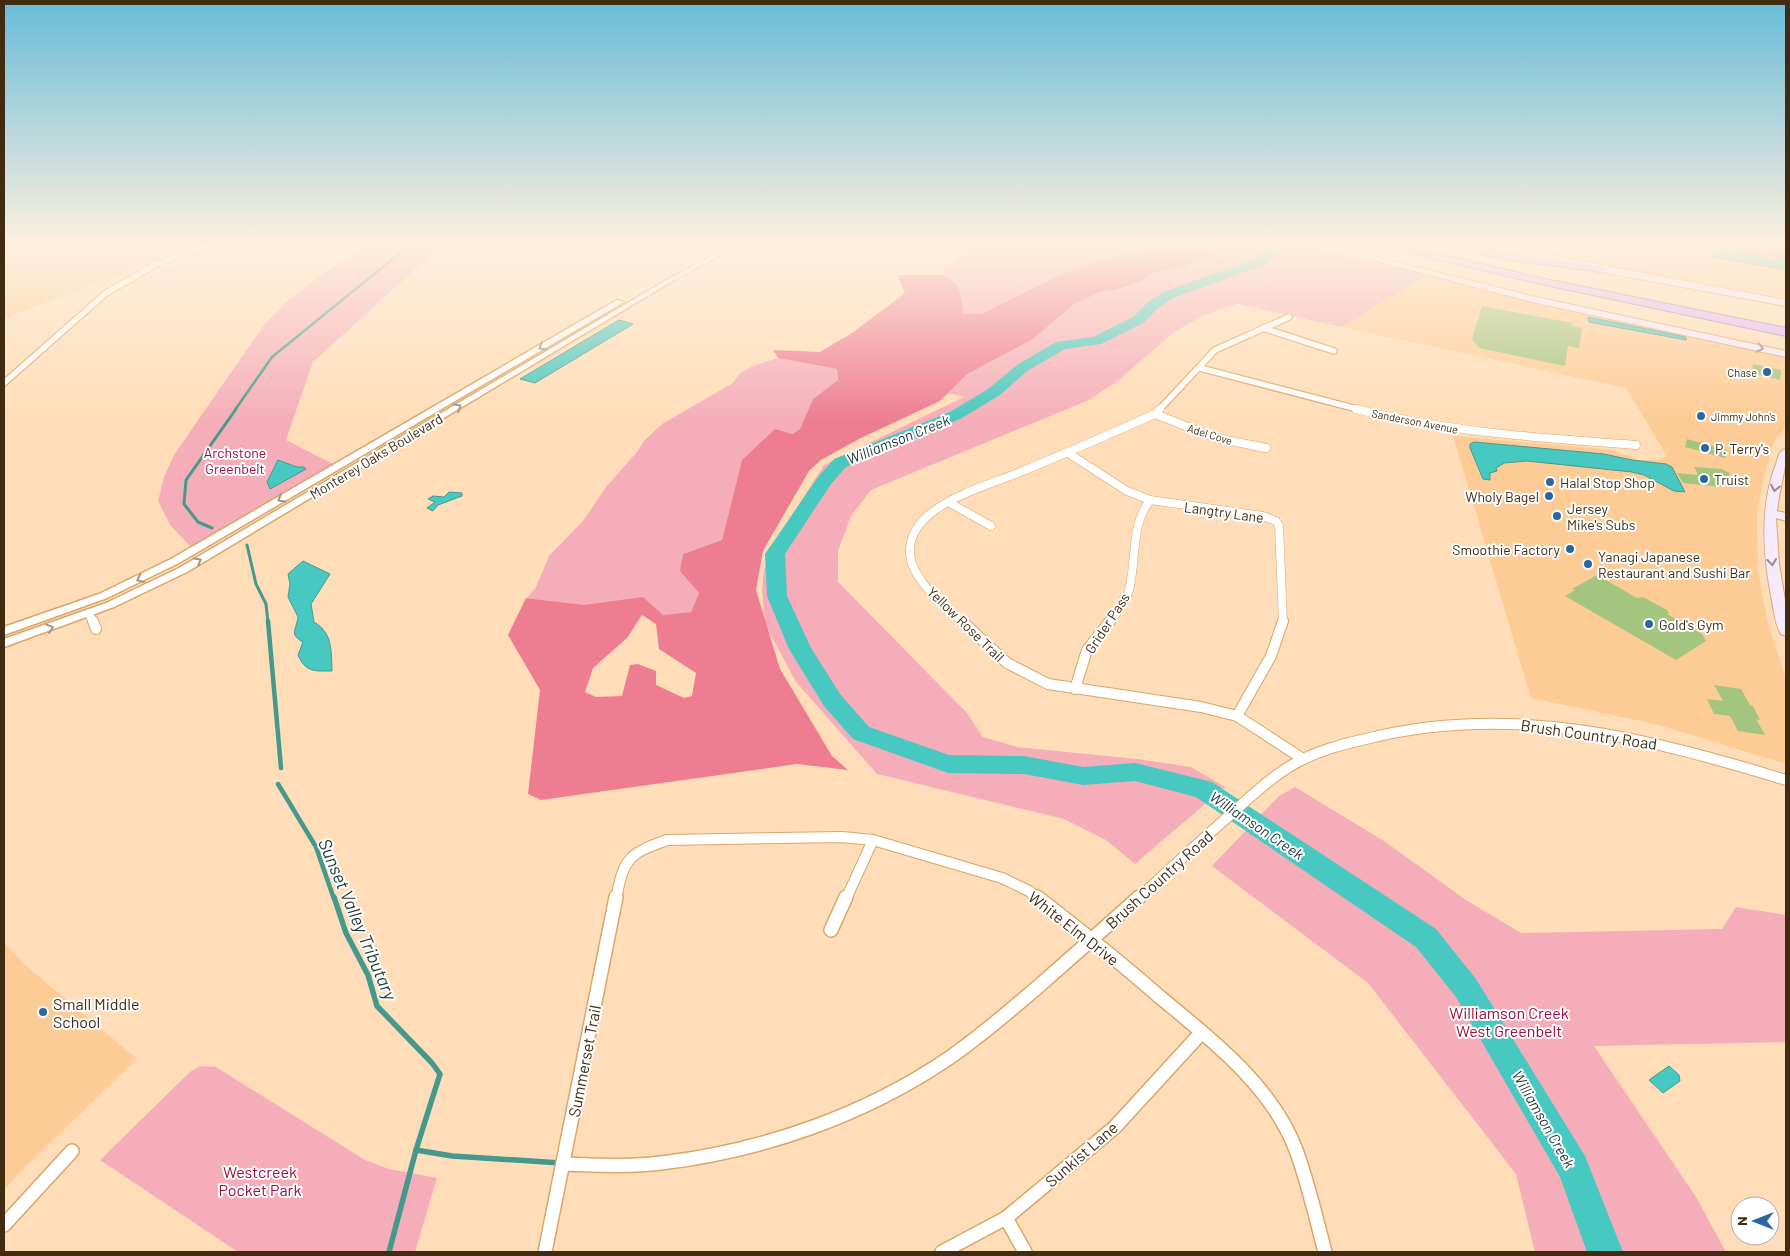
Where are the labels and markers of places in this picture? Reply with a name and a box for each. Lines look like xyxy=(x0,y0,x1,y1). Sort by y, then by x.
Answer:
place label: Chase xyxy=(1728,366,1757,379)
marker: Chase xyxy=(1761,366,1773,378)
marker: Jimmy John's xyxy=(1695,410,1707,422)
place label: Jimmy John's xyxy=(1711,410,1776,423)
place label: P. Terry's xyxy=(1715,440,1769,457)
marker: P. Terry's xyxy=(1699,442,1711,454)
place label: Truist xyxy=(1714,471,1749,488)
marker: Truist xyxy=(1698,473,1710,485)
place label: Halal Stop Shop xyxy=(1560,474,1655,491)
marker: Halal Stop Shop xyxy=(1544,476,1556,488)
place label: Wholy Bagel xyxy=(1465,488,1539,505)
marker: Wholy Bagel xyxy=(1543,490,1555,502)
place label: Jersey Mike's Subs xyxy=(1567,500,1636,533)
marker: Jersey Mike's Subs xyxy=(1551,510,1563,522)
place label: Smoothie Factory xyxy=(1452,541,1561,558)
marker: Smoothie Factory xyxy=(1564,543,1576,555)
place label: Yanagi Japanese Restaurant and Sushi Bar xyxy=(1598,548,1750,581)
marker: Yanagi Japanese Restaurant and Sushi Bar xyxy=(1582,558,1594,570)
place label: Gold's Gym xyxy=(1659,616,1724,633)
marker: Gold's Gym xyxy=(1643,618,1655,630)
place label: Small Middle School xyxy=(53,994,140,1031)
marker: Small Middle School xyxy=(37,1006,49,1018)

